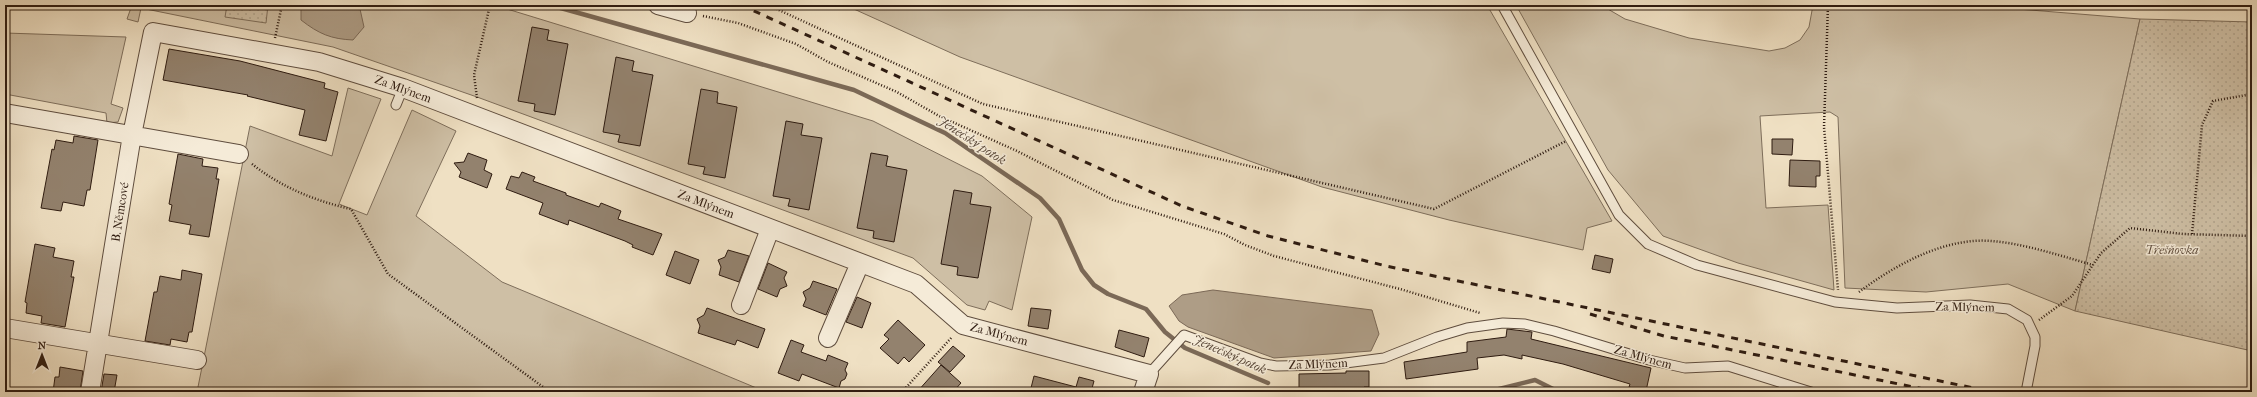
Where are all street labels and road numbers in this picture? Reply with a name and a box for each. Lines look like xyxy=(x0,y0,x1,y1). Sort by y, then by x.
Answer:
street label: Za Mlýnem xyxy=(373,72,433,106)
street label: B. Němcové xyxy=(108,181,132,243)
street label: Za Mlýnem xyxy=(676,187,736,221)
street label: Za Mlýnem xyxy=(1935,299,1995,315)
street label: Za Mlýnem xyxy=(968,320,1030,348)
street label: Za Mlýnem xyxy=(1612,342,1674,372)
street label: Za Mlýnem xyxy=(1288,356,1348,372)

